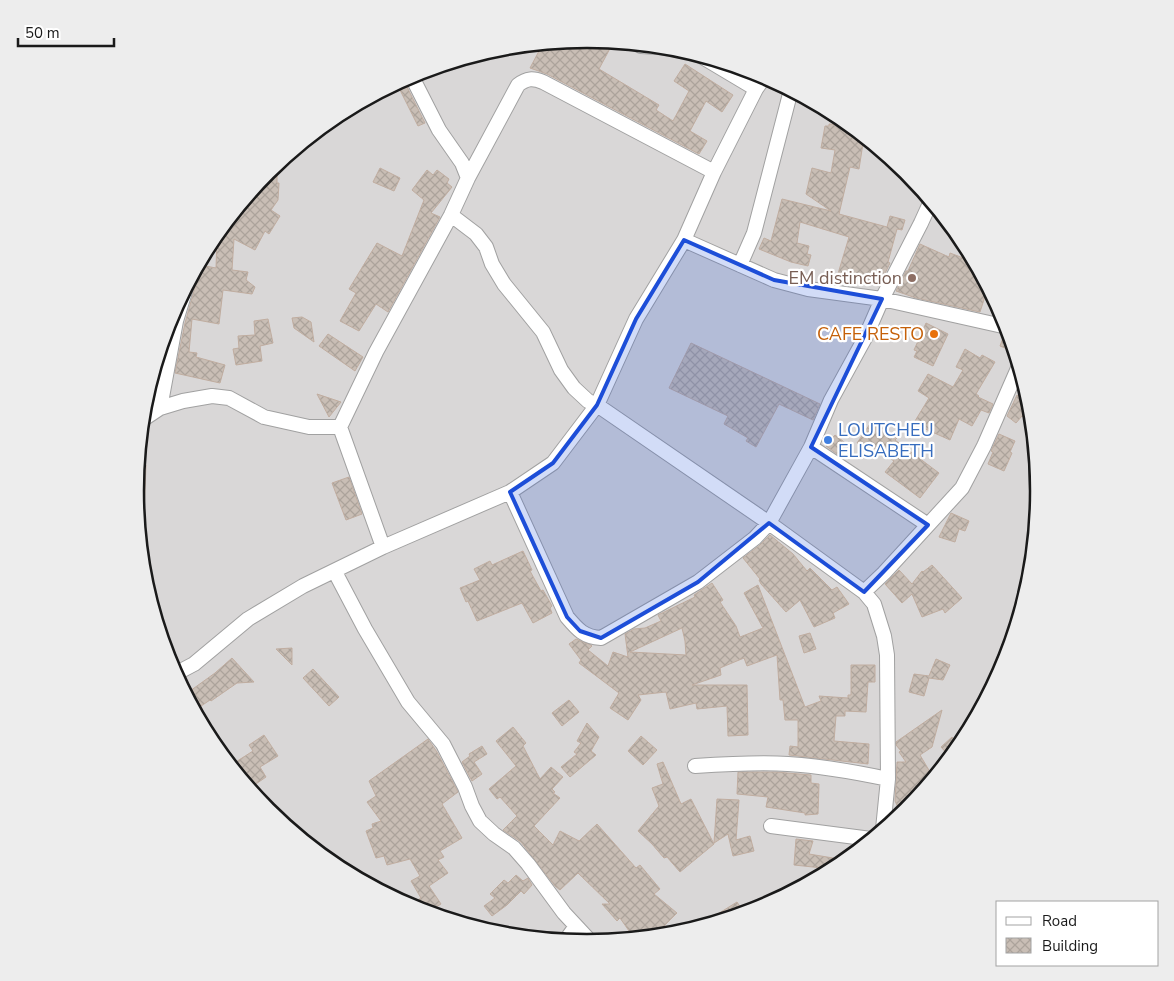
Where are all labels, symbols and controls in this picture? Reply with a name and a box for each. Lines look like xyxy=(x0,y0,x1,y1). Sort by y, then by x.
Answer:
scale bar xyxy=(18,15,114,47)
text: 50 m xyxy=(25,23,60,43)
place label: EM distinction xyxy=(789,266,902,290)
marker: EM distinction xyxy=(906,272,918,284)
place label: CAFE RESTO xyxy=(817,322,924,346)
marker: CAFE RESTO xyxy=(928,328,940,340)
place label: LOUTCHEU ELISABETH xyxy=(838,418,934,463)
marker: LOUTCHEU ELISABETH xyxy=(822,434,834,446)
legend xyxy=(996,901,1159,966)
text: Road xyxy=(1042,911,1077,931)
text: Building xyxy=(1042,936,1098,956)

